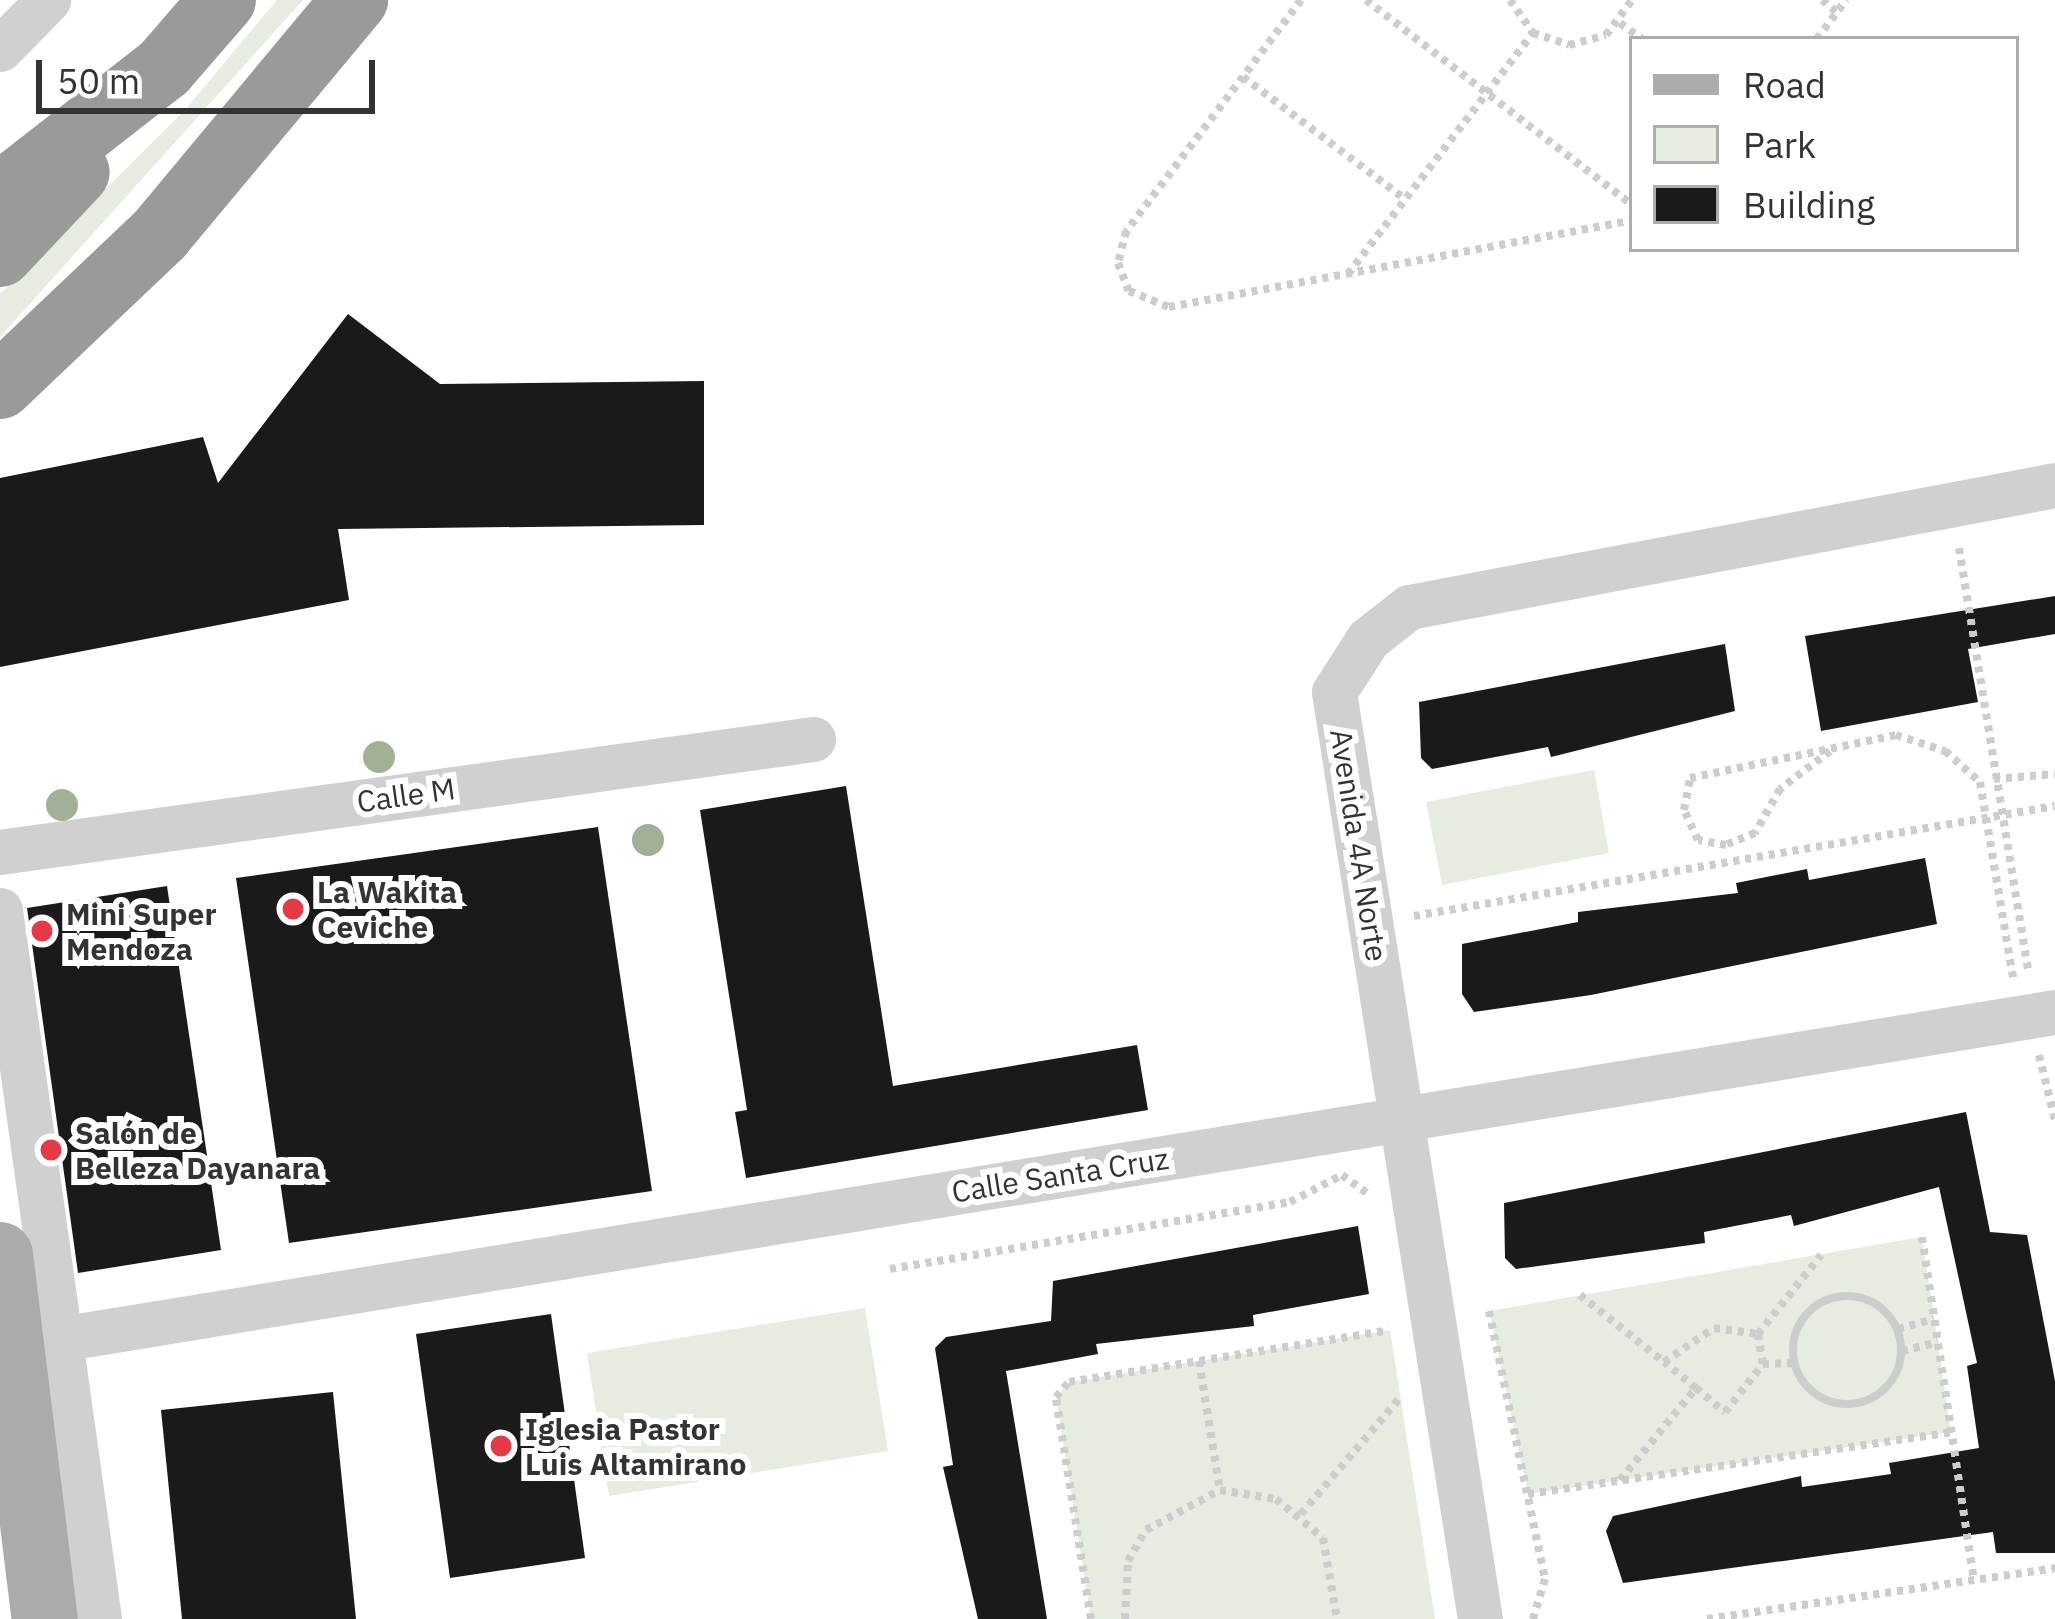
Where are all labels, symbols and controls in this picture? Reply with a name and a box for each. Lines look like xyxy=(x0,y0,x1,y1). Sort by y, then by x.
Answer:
scale bar xyxy=(42,36,381,110)
legend xyxy=(1629,36,2019,252)
text: 50 m xyxy=(57,57,140,104)
text: Road xyxy=(1743,61,1826,108)
text: Park xyxy=(1743,121,1816,168)
text: Building xyxy=(1743,181,1875,228)
street label: Avenida 4A Norte xyxy=(1323,726,1395,964)
street label: Calle M xyxy=(355,770,457,820)
place label: La Wakita Ceviche xyxy=(317,874,457,944)
place label: Mini Super Mendoza xyxy=(66,896,217,966)
marker: La Wakita Ceviche xyxy=(280,896,306,922)
marker: Mini Super Mendoza xyxy=(29,918,55,944)
place label: Salón de Belleza Dayanara xyxy=(75,1115,320,1186)
marker: Salón de Belleza Dayanara xyxy=(38,1137,64,1163)
street label: Calle Santa Cruz xyxy=(949,1140,1171,1210)
place label: Iglesia Pastor Luis Altamirano xyxy=(525,1411,746,1482)
marker: Iglesia Pastor Luis Altamirano xyxy=(488,1433,514,1459)

